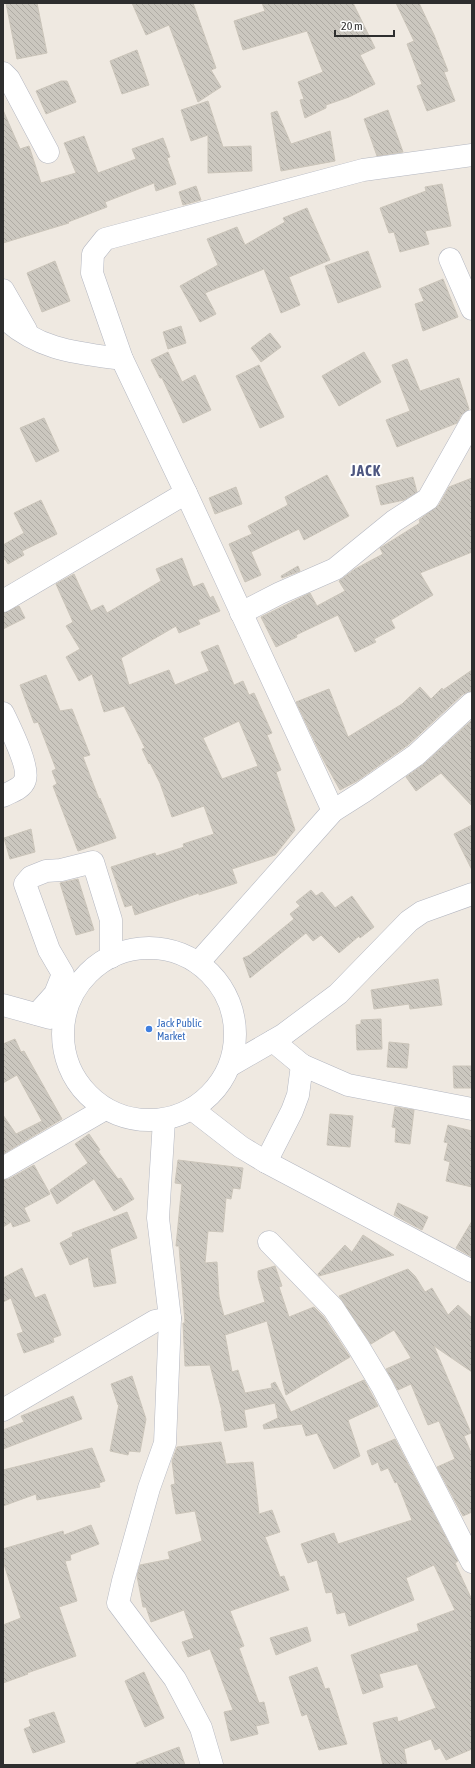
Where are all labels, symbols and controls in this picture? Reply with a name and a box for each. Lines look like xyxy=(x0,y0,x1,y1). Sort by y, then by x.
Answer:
scale bar xyxy=(335,12,394,38)
text: 20 m xyxy=(341,19,363,33)
district label: JACK xyxy=(350,462,381,479)
place label: Jack Public Market xyxy=(157,1017,202,1042)
marker: Jack Public Market xyxy=(144,1024,154,1034)

